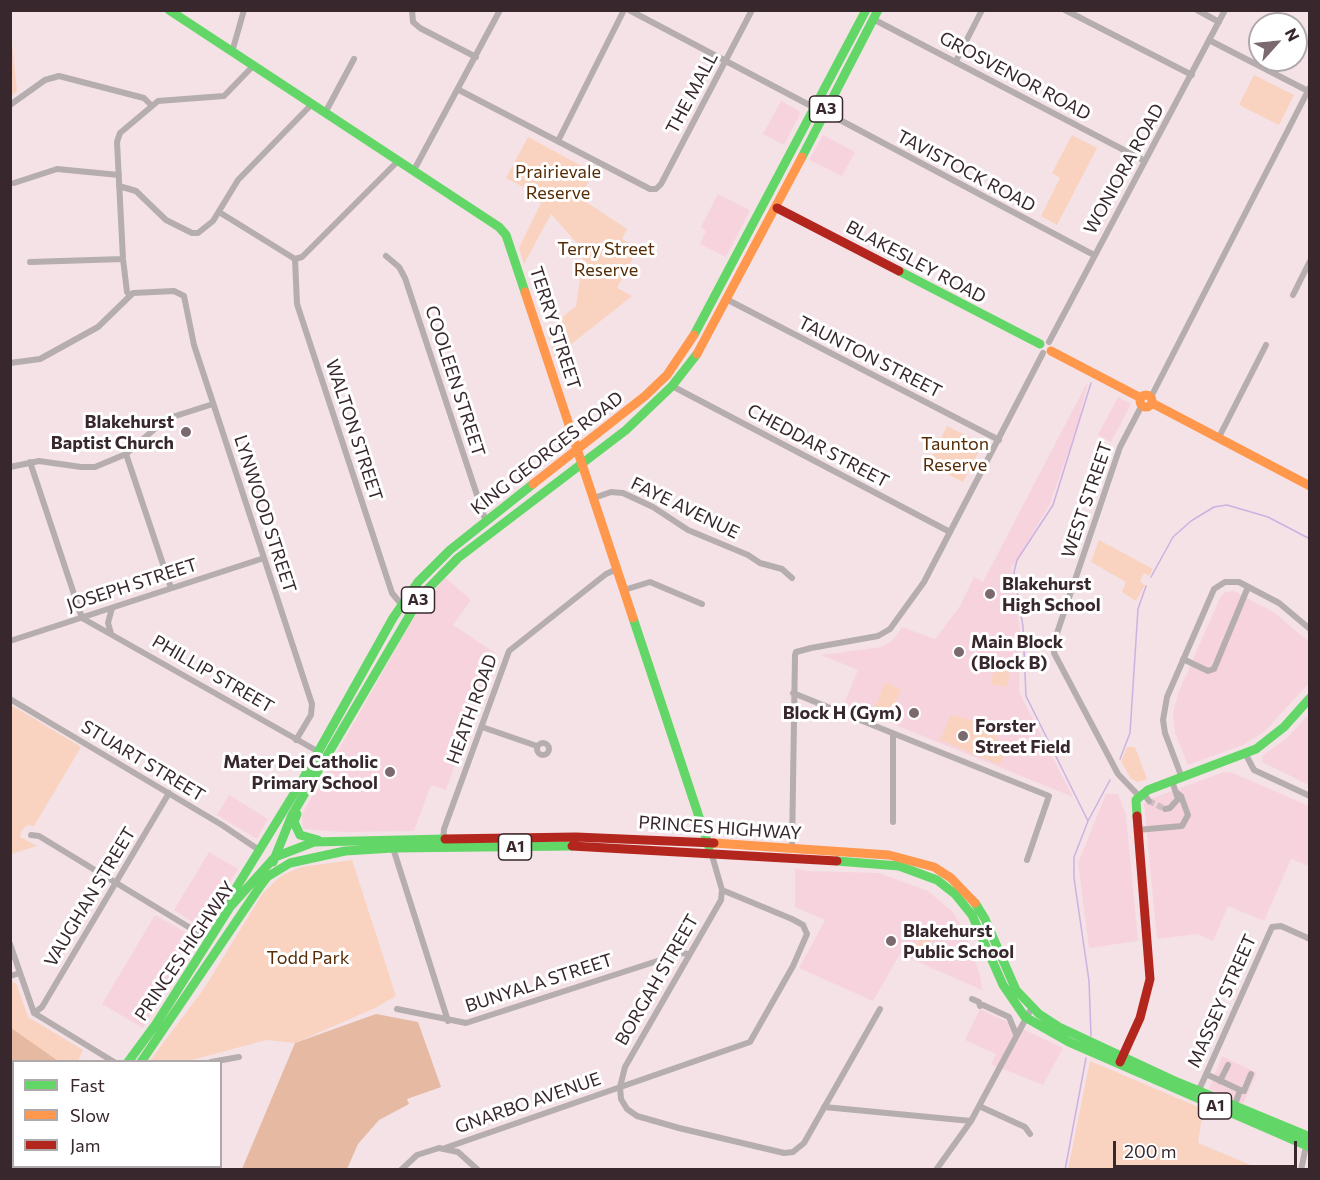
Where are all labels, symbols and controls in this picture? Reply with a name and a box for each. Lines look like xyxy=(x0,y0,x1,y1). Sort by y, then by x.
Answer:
north arrow xyxy=(1248,12,1308,72)
text: N xyxy=(1282,25,1304,44)
street label: GROSVENOR ROAD xyxy=(936,27,1094,125)
street label: THE MALL xyxy=(661,48,723,138)
road number: A3 xyxy=(810,96,842,122)
street label: WONIORA ROAD xyxy=(1079,100,1169,238)
street label: TAVISTOCK ROAD xyxy=(893,125,1039,217)
park label: Prairievale Reserve xyxy=(515,161,601,204)
street label: BLAKESLEY ROAD xyxy=(842,216,990,308)
park label: Terry Street Reserve xyxy=(557,238,655,280)
street label: TERRY STREET xyxy=(525,264,585,392)
street label: COOLEEN STREET xyxy=(420,303,490,459)
street label: TAUNTON STREET xyxy=(795,311,945,403)
street label: WALTON STREET xyxy=(321,357,387,503)
street label: KING GEORGES ROAD xyxy=(467,387,627,519)
street label: CHEDDAR STREET xyxy=(744,400,892,492)
place label: Blakehurst Baptist Church xyxy=(51,411,174,454)
marker: Blakehurst Baptist Church xyxy=(179,425,193,439)
street label: LYNWOOD STREET xyxy=(229,432,301,596)
park label: Taunton Reserve xyxy=(921,433,989,476)
street label: WEST STREET xyxy=(1057,439,1117,561)
street label: FAYE AVENUE xyxy=(627,472,743,544)
street label: JOSEPH STREET xyxy=(64,554,200,616)
place label: Blakehurst High School xyxy=(1002,573,1101,616)
road number: A3 xyxy=(402,587,434,613)
marker: Blakehurst High School xyxy=(983,587,997,601)
street label: PHILLIP STREET xyxy=(148,630,278,718)
place label: Main Block (Block B) xyxy=(971,631,1063,674)
marker: Main Block (Block B) xyxy=(952,645,966,659)
street label: HEATH ROAD xyxy=(442,651,502,767)
place label: Block H (Gym) xyxy=(783,702,902,724)
marker: Block H (Gym) xyxy=(907,706,921,720)
place label: Forster Street Field xyxy=(975,715,1071,758)
street label: STUART STREET xyxy=(77,716,209,806)
marker: Forster Street Field xyxy=(956,729,970,743)
place label: Mater Dei Catholic Primary School xyxy=(223,751,378,794)
marker: Mater Dei Catholic Primary School xyxy=(383,765,397,779)
street label: PRINCES HIGHWAY xyxy=(638,812,802,844)
street label: VAUGHAN STREET xyxy=(40,823,140,971)
road number: A1 xyxy=(498,834,532,860)
street label: PRINCES HIGHWAY xyxy=(130,877,240,1025)
street label: BORGAH STREET xyxy=(611,911,703,1049)
place label: Blakehurst Public School xyxy=(903,920,1014,962)
street label: MASSEY STREET xyxy=(1183,931,1261,1071)
marker: Blakehurst Public School xyxy=(884,934,898,948)
park label: Todd Park xyxy=(267,947,349,969)
street label: BUNYALA STREET xyxy=(462,949,616,1017)
legend xyxy=(12,1060,222,1168)
street label: GNARBO AVENUE xyxy=(452,1068,604,1138)
text: Fast xyxy=(70,1074,105,1096)
road number: A1 xyxy=(1198,1093,1232,1119)
text: Slow xyxy=(70,1104,110,1126)
scale bar xyxy=(1116,1129,1300,1167)
text: Jam xyxy=(70,1134,100,1156)
text: 200 m xyxy=(1124,1140,1177,1162)

